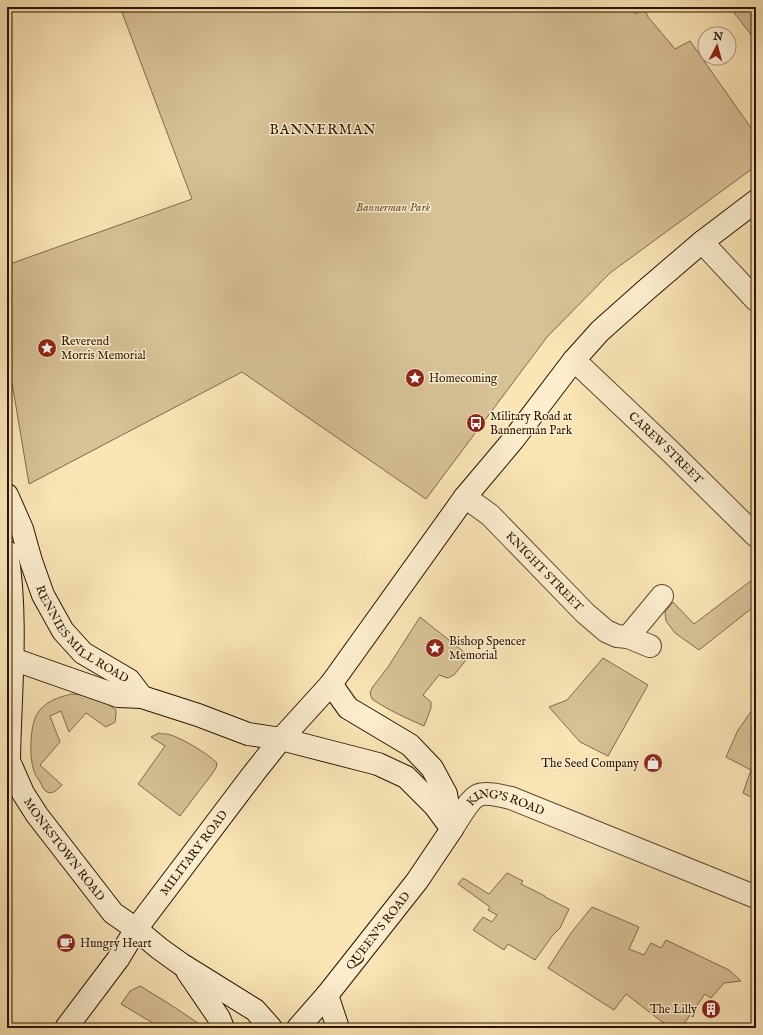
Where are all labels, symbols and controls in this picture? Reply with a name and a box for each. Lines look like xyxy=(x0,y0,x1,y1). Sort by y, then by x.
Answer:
north arrow xyxy=(697,26,737,66)
text: N xyxy=(711,29,724,45)
district label: BANNERMAN xyxy=(270,121,376,139)
park label: Bannerman Park xyxy=(356,200,430,215)
place label: Reverend Morris Memorial xyxy=(61,334,147,363)
place icon: Reverend Morris Memorial xyxy=(36,337,58,359)
place icon: Homecoming xyxy=(404,367,426,389)
place label: Homecoming xyxy=(429,371,498,386)
place label: Military Road at Bannerman Park xyxy=(490,409,573,438)
street label: CAREW STREET xyxy=(625,409,706,487)
bus stop icon: Military Road at Bannerman Park xyxy=(465,412,487,434)
street label: KNIGHT STREET xyxy=(502,529,586,614)
street label: RENNIES MILL ROAD xyxy=(32,583,132,686)
place label: Bishop Spencer Memorial xyxy=(449,634,527,663)
place icon: Bishop Spencer Memorial xyxy=(424,637,446,659)
shop icon: The Seed Company xyxy=(642,752,664,774)
place label: The Seed Company xyxy=(541,756,639,772)
street label: KING'S ROAD xyxy=(463,787,547,819)
street label: MONKSTOWN ROAD xyxy=(20,795,108,904)
street label: MILITARY ROAD xyxy=(157,807,231,899)
street label: QUEEN'S ROAD xyxy=(343,889,414,973)
cafe icon: Hungry Heart xyxy=(55,932,77,954)
place label: Hungry Heart xyxy=(80,936,152,951)
building icon: The Lilly xyxy=(700,998,722,1020)
place label: The Lilly xyxy=(650,1002,697,1017)

